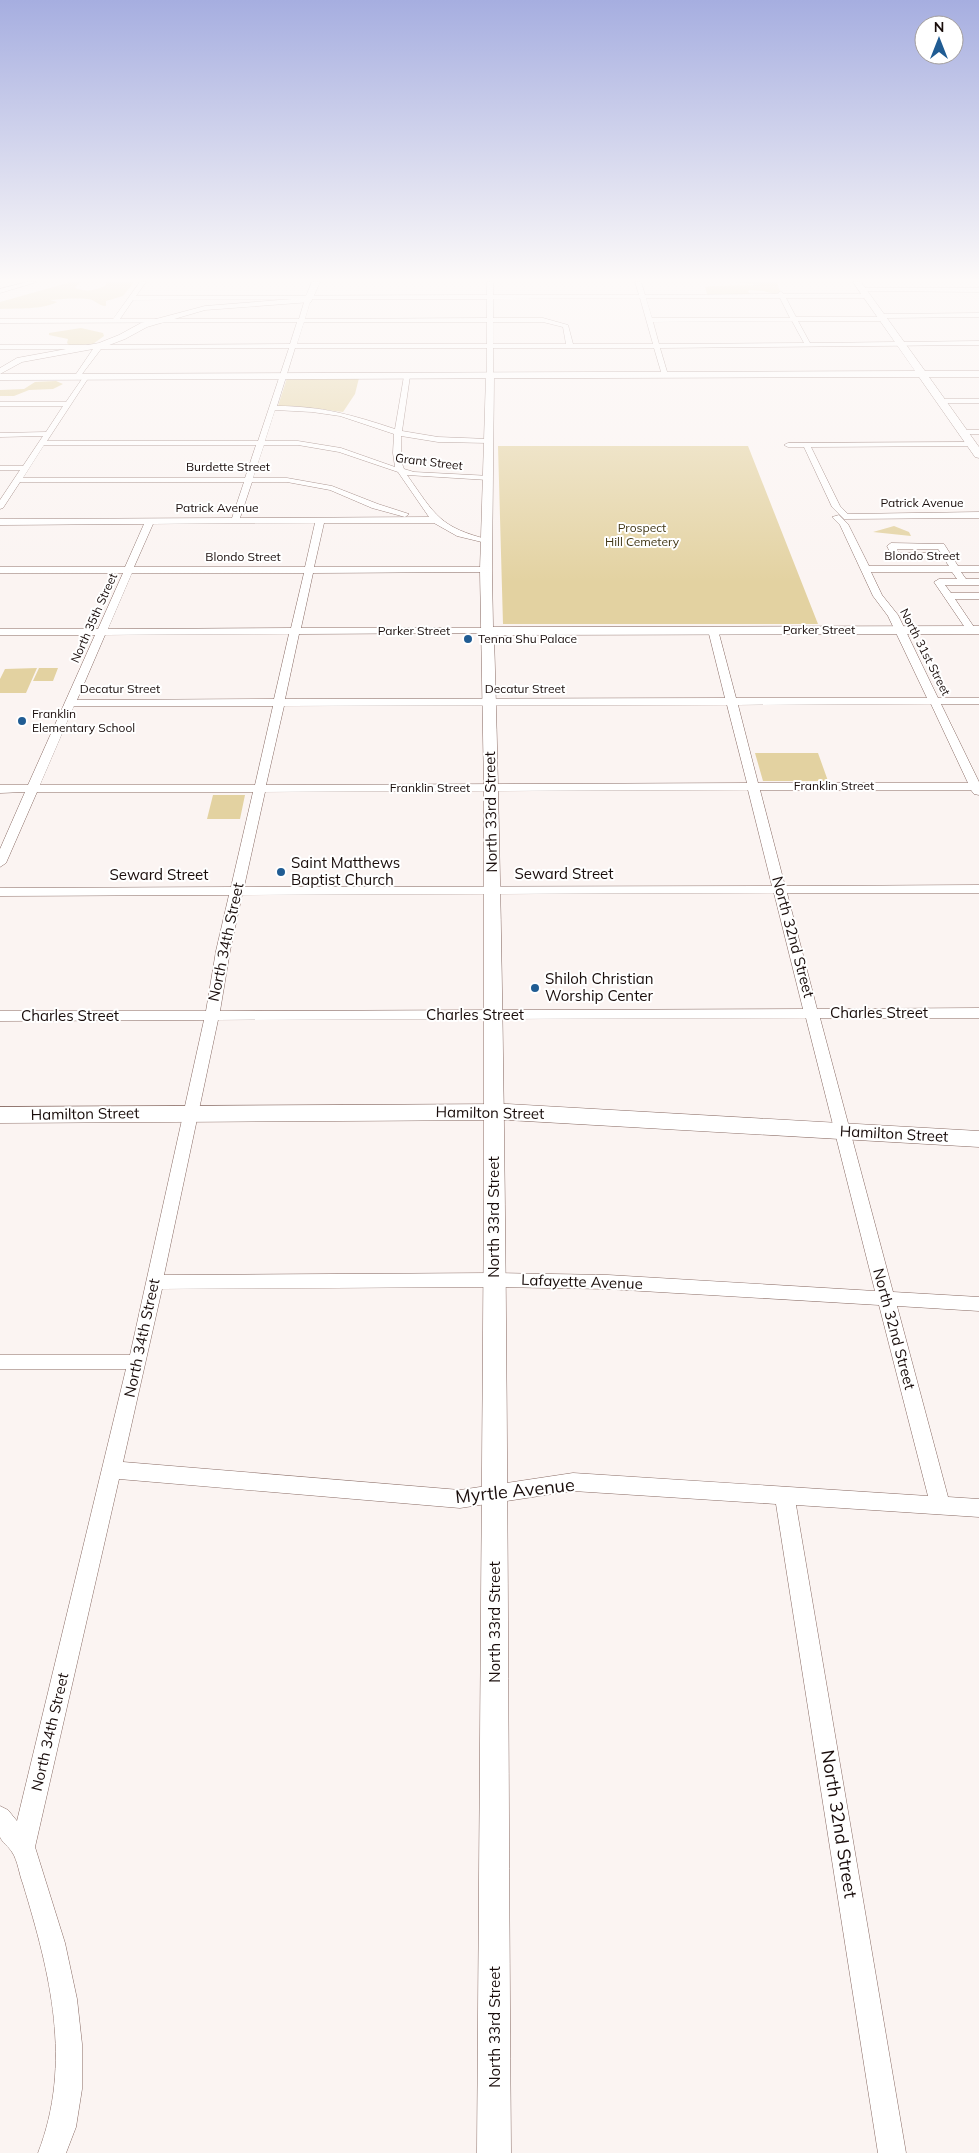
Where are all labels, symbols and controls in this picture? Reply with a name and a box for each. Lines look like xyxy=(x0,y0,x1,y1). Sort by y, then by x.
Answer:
north arrow xyxy=(914,15,964,65)
text: N xyxy=(934,18,944,36)
street label: Grant Street xyxy=(394,450,464,473)
street label: Burdette Street xyxy=(186,459,270,474)
street label: Patrick Avenue xyxy=(880,495,964,510)
street label: Patrick Avenue xyxy=(175,500,259,515)
park label: Prospect Hill Cemetery xyxy=(605,520,680,549)
street label: Blondo Street xyxy=(884,548,960,563)
street label: Blondo Street xyxy=(205,549,281,564)
street label: North 35th Street xyxy=(67,571,120,665)
street label: North 31st Street xyxy=(897,606,954,698)
street label: Parker Street xyxy=(783,622,855,637)
street label: Parker Street xyxy=(378,623,450,638)
place label: Tenna Shu Palace xyxy=(478,631,577,646)
marker: Tenna Shu Palace xyxy=(462,633,474,645)
street label: Decatur Street xyxy=(80,681,160,696)
street label: Decatur Street xyxy=(485,681,565,696)
place label: Franklin Elementary School xyxy=(32,706,135,735)
marker: Franklin Elementary School xyxy=(16,715,28,727)
street label: North 33rd Street xyxy=(480,751,501,873)
street label: Franklin Street xyxy=(794,778,874,793)
street label: Franklin Street xyxy=(390,780,470,795)
place label: Saint Matthews Baptist Church xyxy=(291,853,400,889)
street label: Seward Street xyxy=(514,864,614,883)
street label: Seward Street xyxy=(109,865,209,884)
marker: Saint Matthews Baptist Church xyxy=(275,866,287,878)
street label: North 32nd Street xyxy=(768,874,819,1000)
street label: North 34th Street xyxy=(204,881,247,1003)
place label: Shiloh Christian Worship Center xyxy=(545,969,654,1005)
marker: Shiloh Christian Worship Center xyxy=(529,982,541,994)
street label: Charles Street xyxy=(830,1003,928,1022)
street label: Charles Street xyxy=(426,1005,524,1024)
street label: Charles Street xyxy=(21,1006,119,1025)
street label: Hamilton Street xyxy=(435,1102,545,1123)
street label: Hamilton Street xyxy=(30,1103,140,1124)
street label: Hamilton Street xyxy=(839,1121,949,1146)
street label: North 33rd Street xyxy=(484,1156,503,1278)
street label: North 32nd Street xyxy=(869,1266,920,1392)
street label: Lafayette Avenue xyxy=(521,1270,643,1293)
street label: North 34th Street xyxy=(120,1277,163,1399)
street label: Myrtle Avenue xyxy=(454,1473,576,1508)
street label: North 33rd Street xyxy=(485,1561,504,1683)
street label: North 34th Street xyxy=(27,1671,72,1793)
street label: North 32nd Street xyxy=(816,1748,863,1900)
street label: North 33rd Street xyxy=(485,1966,504,2088)

